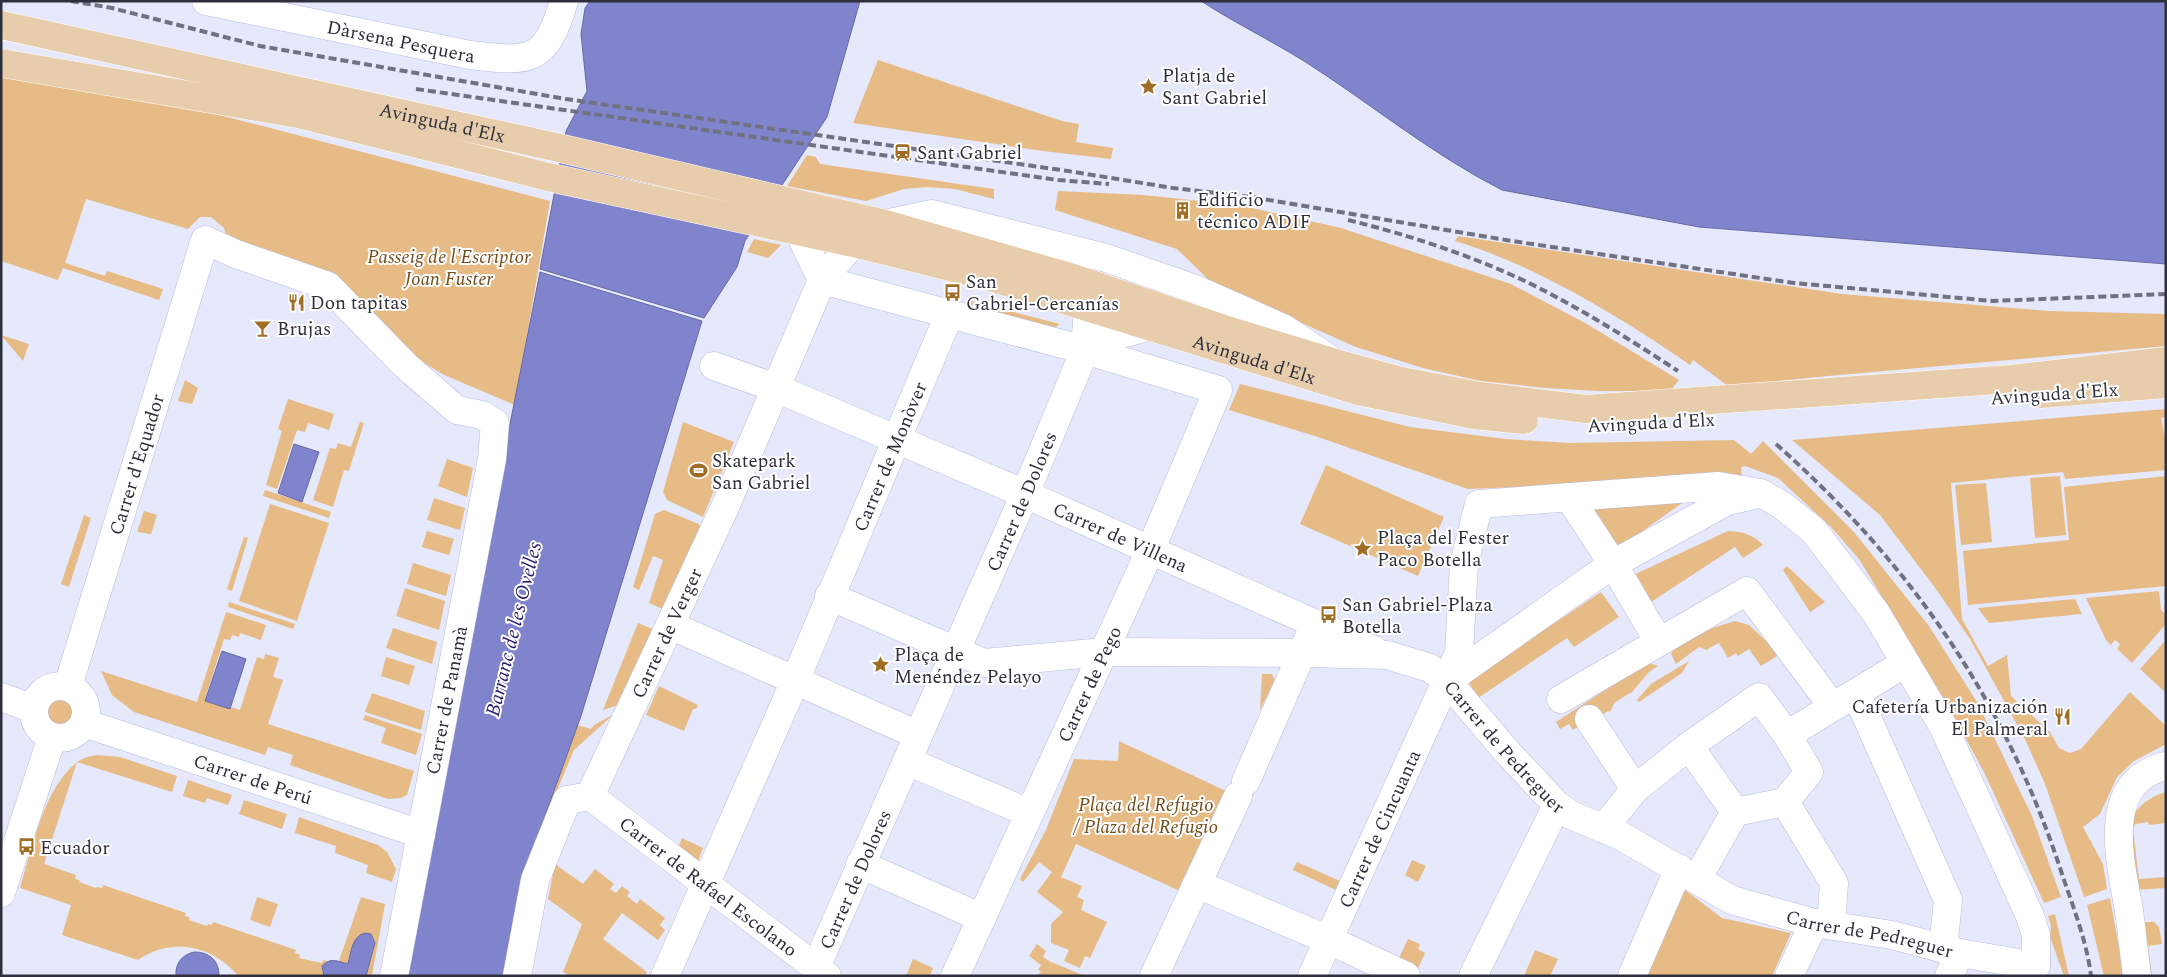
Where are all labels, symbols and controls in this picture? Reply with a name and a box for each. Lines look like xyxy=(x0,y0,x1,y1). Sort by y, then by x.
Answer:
street label: Dàrsena Pesquera xyxy=(324,13,477,72)
place label: Platja de Sant Gabriel xyxy=(1162,62,1267,113)
place icon: Platja de Sant Gabriel xyxy=(1138,76,1158,96)
street label: Avinguda d'Elx xyxy=(376,96,508,152)
place label: Sant Gabriel xyxy=(917,139,1022,168)
station icon: Sant Gabriel xyxy=(893,142,913,162)
place label: Edificio técnico ADIF xyxy=(1197,186,1311,237)
building icon: Edificio técnico ADIF xyxy=(1173,200,1193,220)
park label: Passeig de l'Escriptor Joan Fuster xyxy=(367,243,531,294)
place label: San Gabriel-Cercanías xyxy=(966,268,1119,319)
bus stop icon: San Gabriel-Cercanías xyxy=(942,282,962,302)
place label: Don tapitas xyxy=(310,289,408,318)
restaurant icon: Don tapitas xyxy=(286,292,306,312)
place label: Brujas xyxy=(277,315,331,344)
bar icon: Brujas xyxy=(253,318,273,338)
street label: Avinguda d'Elx xyxy=(1188,327,1319,393)
street label: Avinguda d'Elx xyxy=(1989,376,2119,413)
street label: Carrer de Monòver xyxy=(846,377,935,536)
street label: Carrer d'Equador xyxy=(102,390,173,539)
street label: Avinguda d'Elx xyxy=(1586,406,1716,441)
street label: Carrer de Dolores xyxy=(979,427,1066,577)
place label: Skatepark San Gabriel xyxy=(712,447,810,498)
sports icon: Skatepark San Gabriel xyxy=(688,461,708,481)
street label: Carrer de Villena xyxy=(1048,495,1193,581)
place label: Plaça del Fester Paco Botella xyxy=(1377,524,1510,575)
place icon: Plaça del Fester Paco Botella xyxy=(1353,538,1373,558)
water label: Barranc de les Ovelles xyxy=(478,539,550,720)
street label: Carrer de Verger xyxy=(625,563,711,704)
place label: San Gabriel-Plaza Botella xyxy=(1342,591,1493,642)
bus stop icon: San Gabriel-Plaza Botella xyxy=(1318,605,1338,625)
street label: Carrer de Pego xyxy=(1051,622,1130,748)
street label: Carrer de Panamà xyxy=(419,623,476,777)
place label: Plaça de Menéndez Pelayo xyxy=(894,641,1042,692)
place icon: Plaça de Menéndez Pelayo xyxy=(870,655,890,675)
street label: Carrer de Pedreguer xyxy=(1436,674,1570,822)
place label: Cafetería Urbanización El Palmeral xyxy=(1852,693,2048,744)
restaurant icon: Cafetería Urbanización El Palmeral xyxy=(2052,707,2072,727)
street label: Carrer de Cincuanta xyxy=(1332,745,1429,913)
street label: Carrer de Perú xyxy=(189,747,316,813)
park label: Plaça del Refugio / Plaza del Refugio xyxy=(1072,791,1218,842)
street label: Carrer de Dolores xyxy=(813,805,900,954)
street label: Carrer de Rafael Escolano xyxy=(612,810,803,965)
place label: Ecuador xyxy=(40,834,110,863)
bus stop icon: Ecuador xyxy=(16,837,36,857)
street label: Carrer de Pedreguer xyxy=(1782,903,1957,967)

